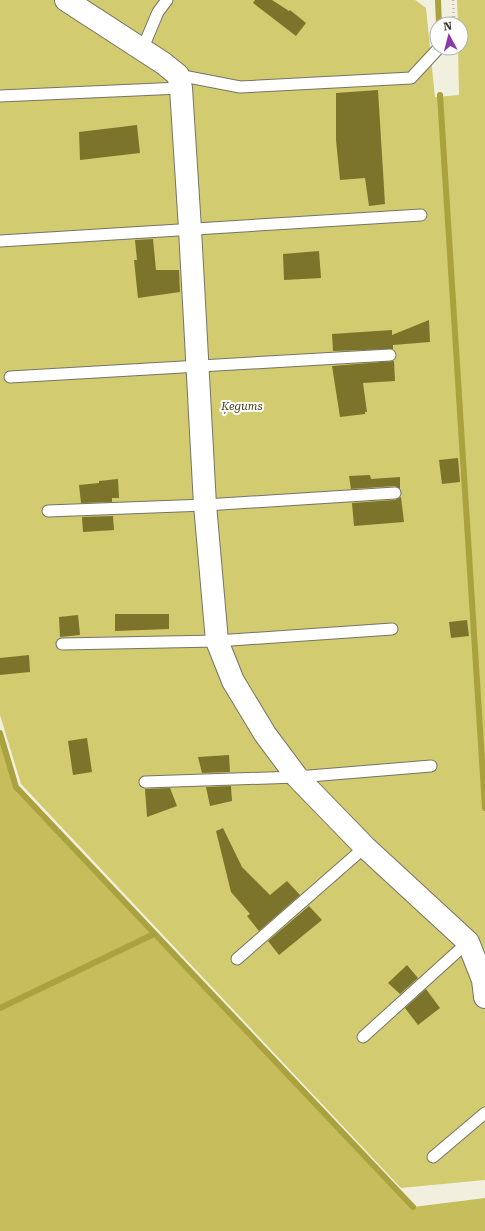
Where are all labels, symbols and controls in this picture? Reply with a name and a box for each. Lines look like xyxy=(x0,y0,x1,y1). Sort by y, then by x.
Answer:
north arrow xyxy=(429,16,469,56)
text: N xyxy=(443,20,453,34)
park label: Ķegums xyxy=(220,400,263,415)

